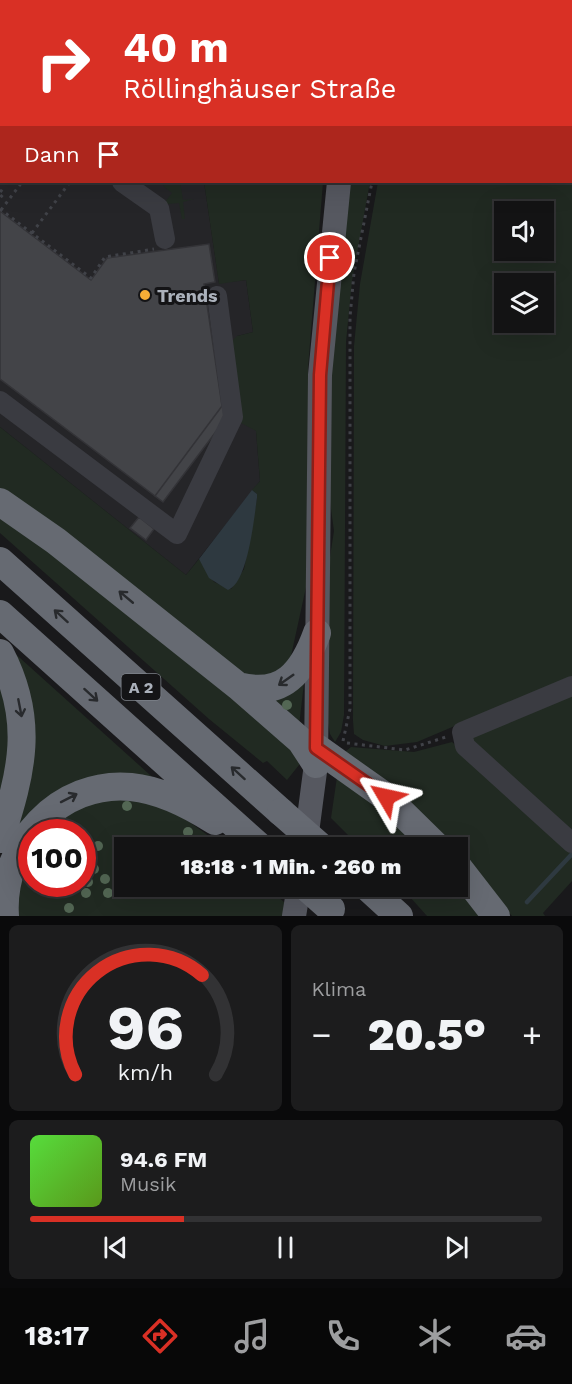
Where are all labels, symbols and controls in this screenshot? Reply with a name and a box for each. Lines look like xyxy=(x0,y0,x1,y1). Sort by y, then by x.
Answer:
text: 40 m xyxy=(123,23,229,72)
icon: right xyxy=(24,24,102,102)
text: Röllinghäuser Straße xyxy=(123,73,396,105)
icon: arrive xyxy=(92,138,125,171)
text: Dann xyxy=(24,142,80,167)
map controls xyxy=(494,201,554,333)
button: sound xyxy=(494,201,554,261)
pin xyxy=(304,232,355,283)
icon: arrive xyxy=(313,241,346,274)
button: layers xyxy=(494,273,554,333)
place label: Trends xyxy=(157,285,218,306)
marker: Trends xyxy=(138,288,152,302)
one-way arrow xyxy=(119,590,134,604)
one-way arrow xyxy=(54,609,69,623)
road number: A 2 xyxy=(122,674,160,700)
one-way arrow xyxy=(278,674,294,686)
one-way arrow xyxy=(83,688,98,702)
one-way arrow xyxy=(15,698,26,717)
position arrow xyxy=(354,765,418,829)
one-way arrow xyxy=(231,766,246,780)
one-way arrow xyxy=(60,792,78,804)
speed limit sign: 100 xyxy=(18,819,96,897)
text: 18:18 · 1 Min. · 260 m xyxy=(181,854,401,879)
text: Klima xyxy=(312,977,366,1001)
text: 96 xyxy=(107,991,184,1064)
text: 20.5° xyxy=(367,1008,486,1061)
text: − xyxy=(312,1015,331,1054)
text: + xyxy=(522,1015,542,1054)
text: km/h xyxy=(118,1060,173,1085)
text: 94.6 FM xyxy=(120,1147,207,1172)
text: Musik xyxy=(120,1172,176,1196)
icon: previous xyxy=(99,1231,132,1264)
icon: pause xyxy=(269,1231,302,1264)
icon: next xyxy=(440,1231,473,1264)
icon: directions xyxy=(139,1315,181,1357)
icon: music xyxy=(231,1315,273,1357)
icon: phone xyxy=(322,1315,364,1357)
icon: climate xyxy=(414,1315,456,1357)
icon: car xyxy=(505,1315,547,1357)
text: 18:17 xyxy=(25,1320,90,1352)

